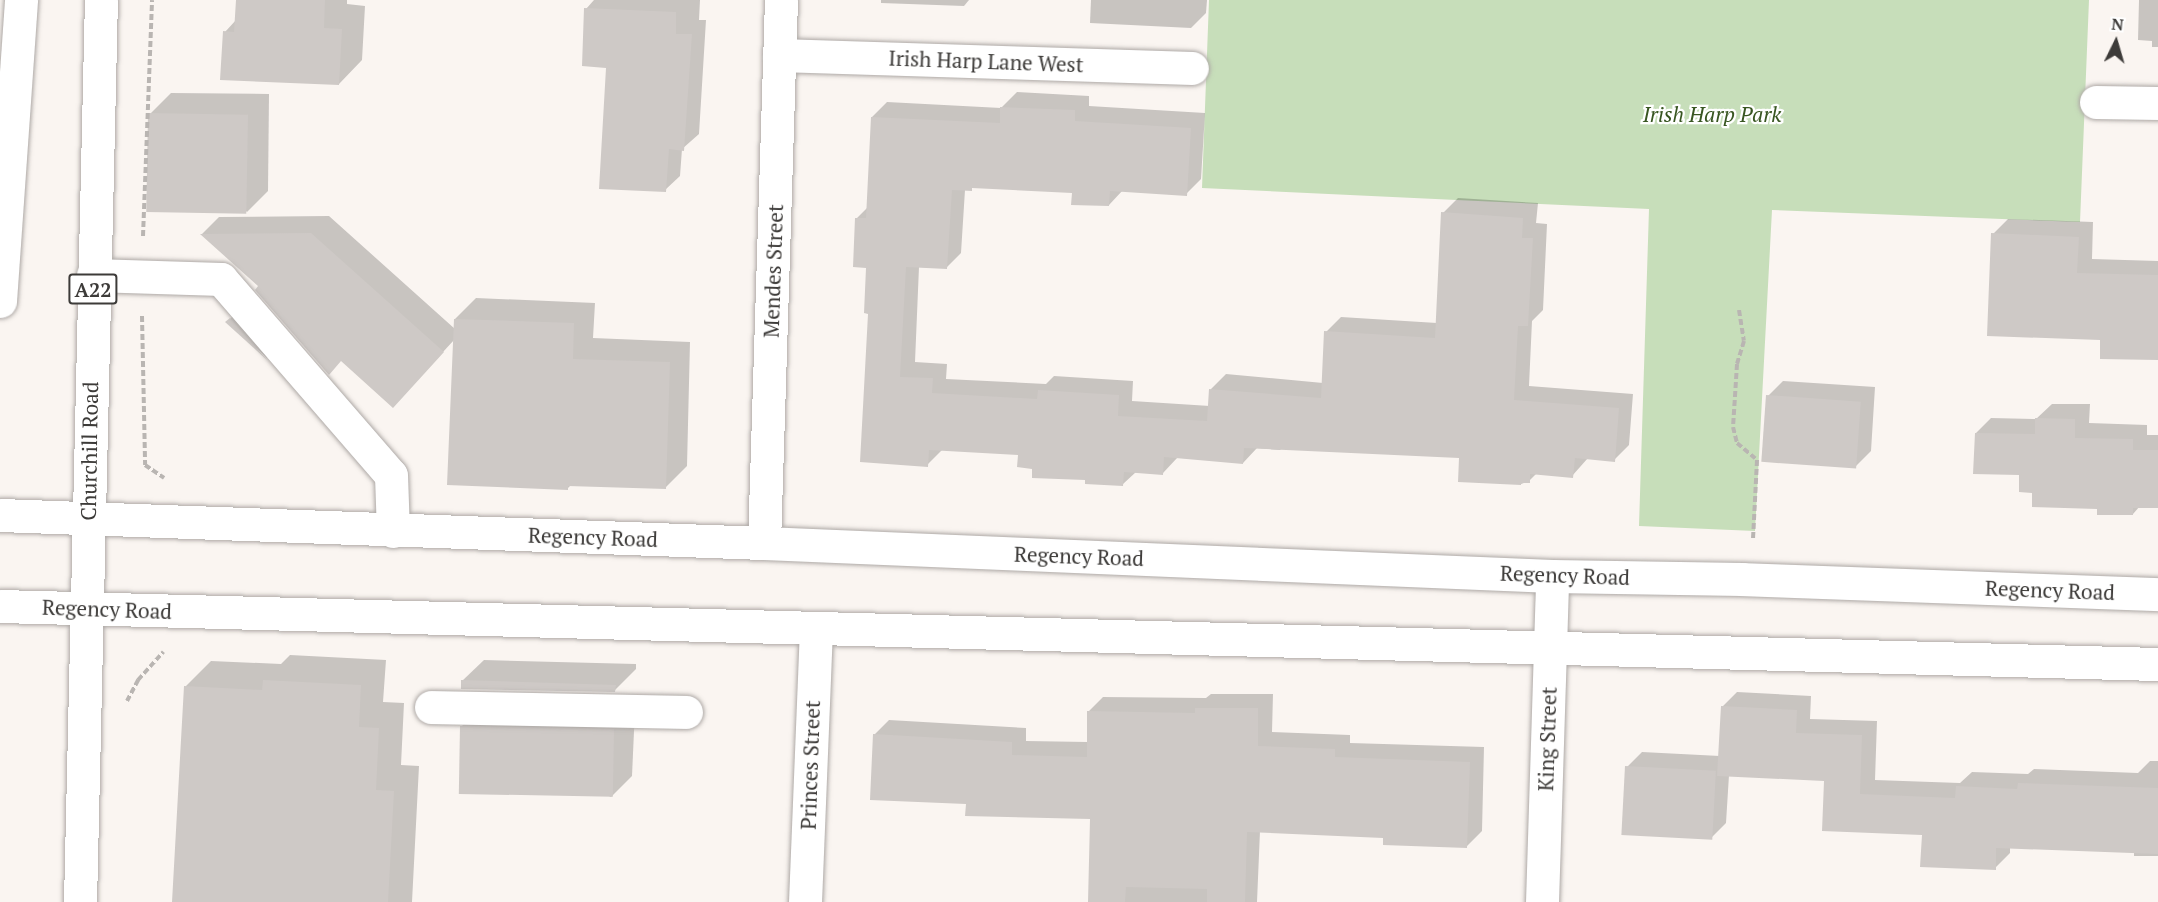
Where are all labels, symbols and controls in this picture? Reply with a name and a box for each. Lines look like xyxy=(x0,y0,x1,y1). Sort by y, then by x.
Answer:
north arrow xyxy=(2086,12,2146,72)
text: N xyxy=(2111,13,2125,36)
street label: Irish Harp Lane West xyxy=(888,45,1084,77)
park label: Irish Harp Park xyxy=(1643,101,1781,127)
street label: Mendes Street xyxy=(758,204,788,338)
road number: A22 xyxy=(68,272,118,306)
street label: Churchill Road xyxy=(75,381,103,521)
street label: Regency Road xyxy=(528,522,658,552)
street label: Regency Road xyxy=(1014,541,1144,571)
street label: Regency Road xyxy=(1500,560,1630,590)
street label: Regency Road xyxy=(1985,575,2115,605)
street label: Regency Road xyxy=(42,594,172,624)
street label: King Street xyxy=(1533,686,1561,792)
street label: Princes Street xyxy=(795,700,825,830)

